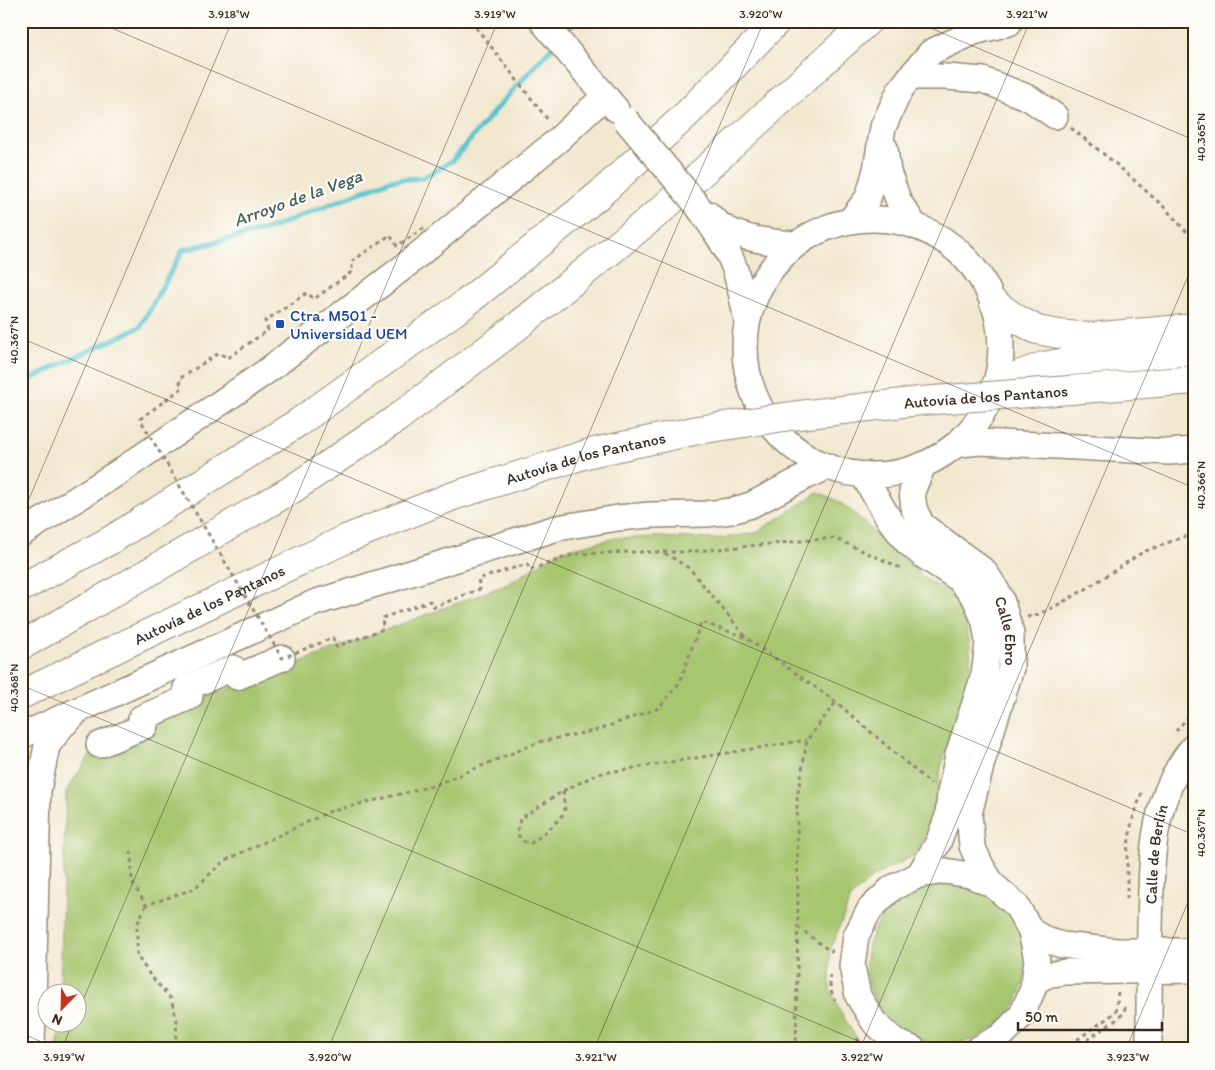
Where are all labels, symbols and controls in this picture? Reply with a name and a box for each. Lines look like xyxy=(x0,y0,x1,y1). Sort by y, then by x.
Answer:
text: 3.918°W xyxy=(208,7,250,21)
text: 3.919°W xyxy=(474,7,516,21)
text: 3.920°W xyxy=(739,7,783,21)
text: 3.921°W xyxy=(1006,7,1048,21)
text: 40.365°N xyxy=(1194,113,1208,161)
water label: Arroyo de la Vega xyxy=(231,164,366,231)
place label: Ctra. M501 - Universidad UEM xyxy=(290,306,408,343)
text: 40.367°N xyxy=(7,316,21,364)
marker: Ctra. M501 - Universidad UEM xyxy=(274,318,286,330)
street label: Autovía de los Pantanos xyxy=(903,381,1069,412)
street label: Autovía de los Pantanos xyxy=(503,428,667,488)
text: 40.366°N xyxy=(1194,461,1208,509)
street label: Autovía de los Pantanos xyxy=(131,560,288,648)
street label: Calle Ebro xyxy=(991,594,1021,666)
text: 40.368°N xyxy=(7,664,21,712)
street label: Calle de Berlín xyxy=(1141,802,1171,905)
text: 40.367°N xyxy=(1194,809,1208,857)
north arrow xyxy=(38,982,88,1032)
scale bar xyxy=(1018,1000,1161,1032)
text: 50 m xyxy=(1025,1008,1058,1026)
text: N xyxy=(49,1010,65,1029)
text: 3.919°W xyxy=(43,1050,85,1064)
text: 3.920°W xyxy=(308,1050,352,1064)
text: 3.921°W xyxy=(575,1050,617,1064)
text: 3.922°W xyxy=(841,1050,883,1064)
text: 3.923°W xyxy=(1107,1050,1149,1064)

